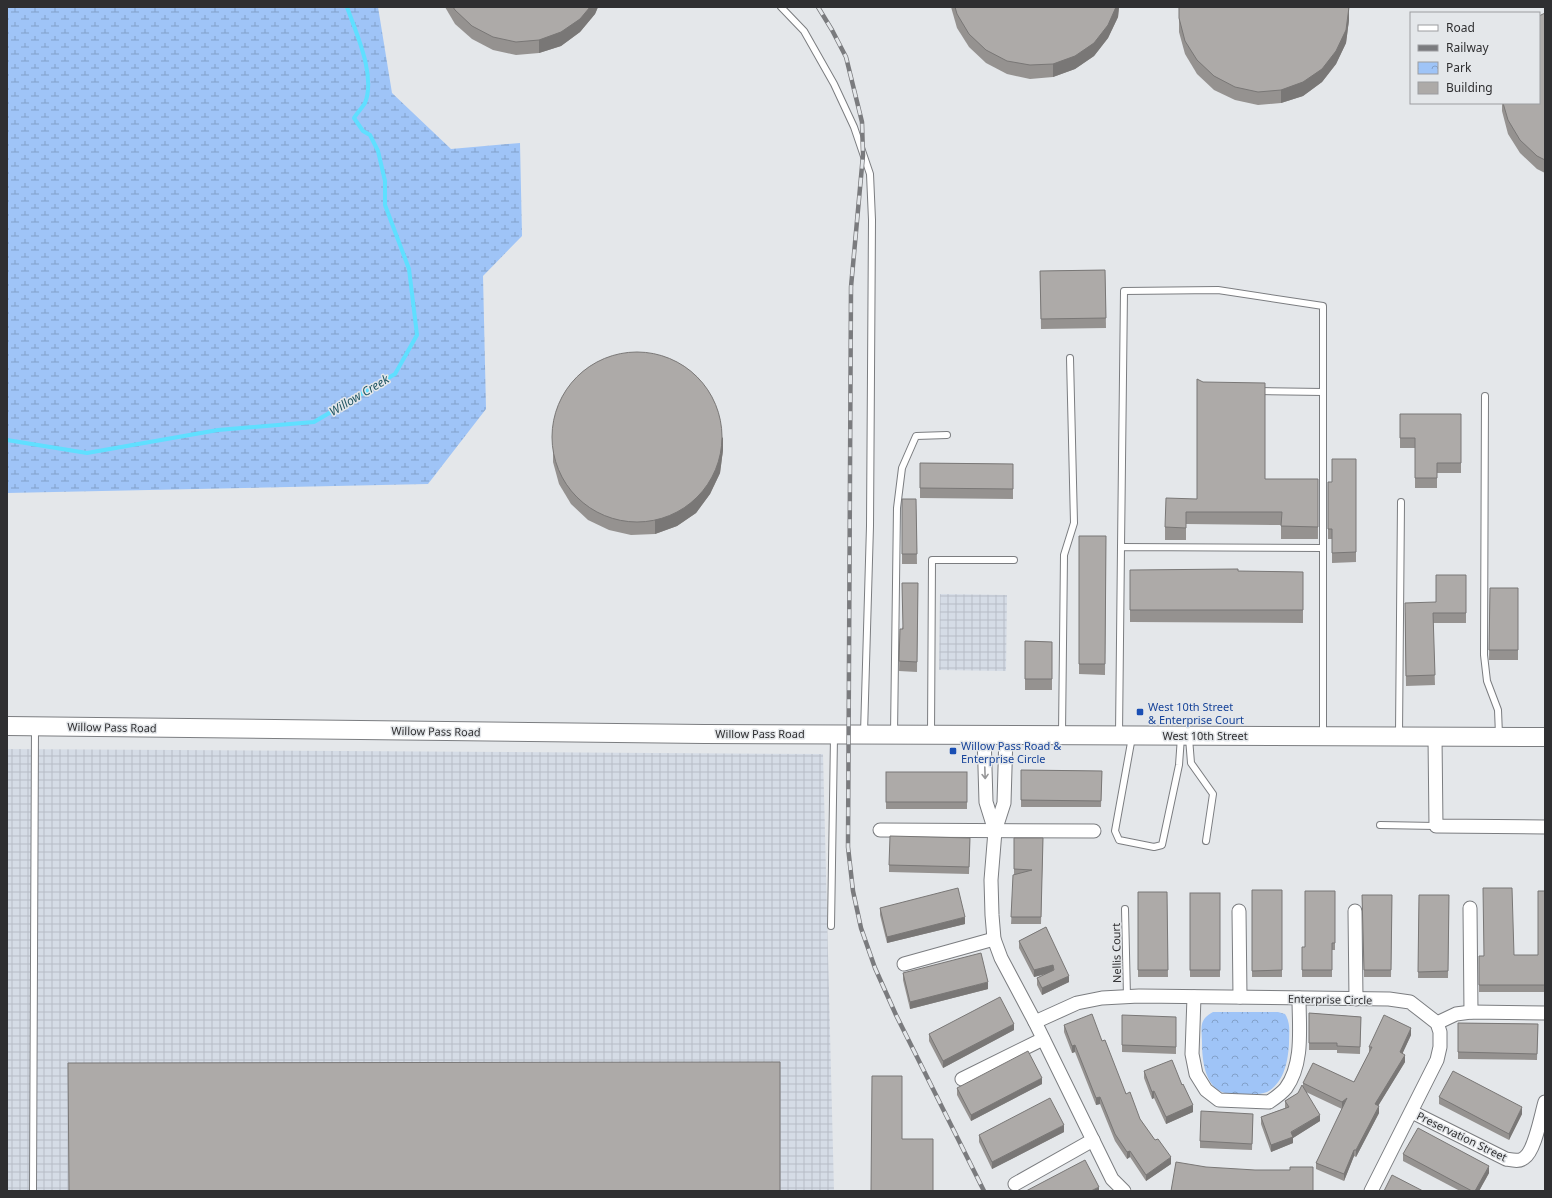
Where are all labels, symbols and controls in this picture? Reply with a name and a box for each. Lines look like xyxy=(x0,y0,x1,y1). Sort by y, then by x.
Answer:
legend xyxy=(1410,12,1540,104)
text: Road xyxy=(1446,19,1475,36)
text: Railway xyxy=(1446,39,1490,56)
text: Park xyxy=(1446,59,1472,76)
text: Building xyxy=(1446,79,1493,96)
water label: Willow Creek xyxy=(326,370,393,420)
place label: West 10th Street & Enterprise Court xyxy=(1148,699,1244,727)
marker: West 10th Street & Enterprise Court xyxy=(1135,707,1145,717)
street label: Willow Pass Road xyxy=(67,719,157,735)
street label: Willow Pass Road xyxy=(391,723,481,739)
street label: Willow Pass Road xyxy=(715,726,805,741)
street label: West 10th Street xyxy=(1162,728,1248,743)
place label: Willow Pass Road & Enterprise Circle xyxy=(961,738,1062,766)
marker: Willow Pass Road & Enterprise Circle xyxy=(948,746,958,756)
one-way arrow xyxy=(981,766,989,779)
street label: Nellis Court xyxy=(1108,923,1124,983)
street label: Enterprise Circle xyxy=(1288,991,1372,1007)
street label: Preservation Street xyxy=(1414,1108,1510,1164)

